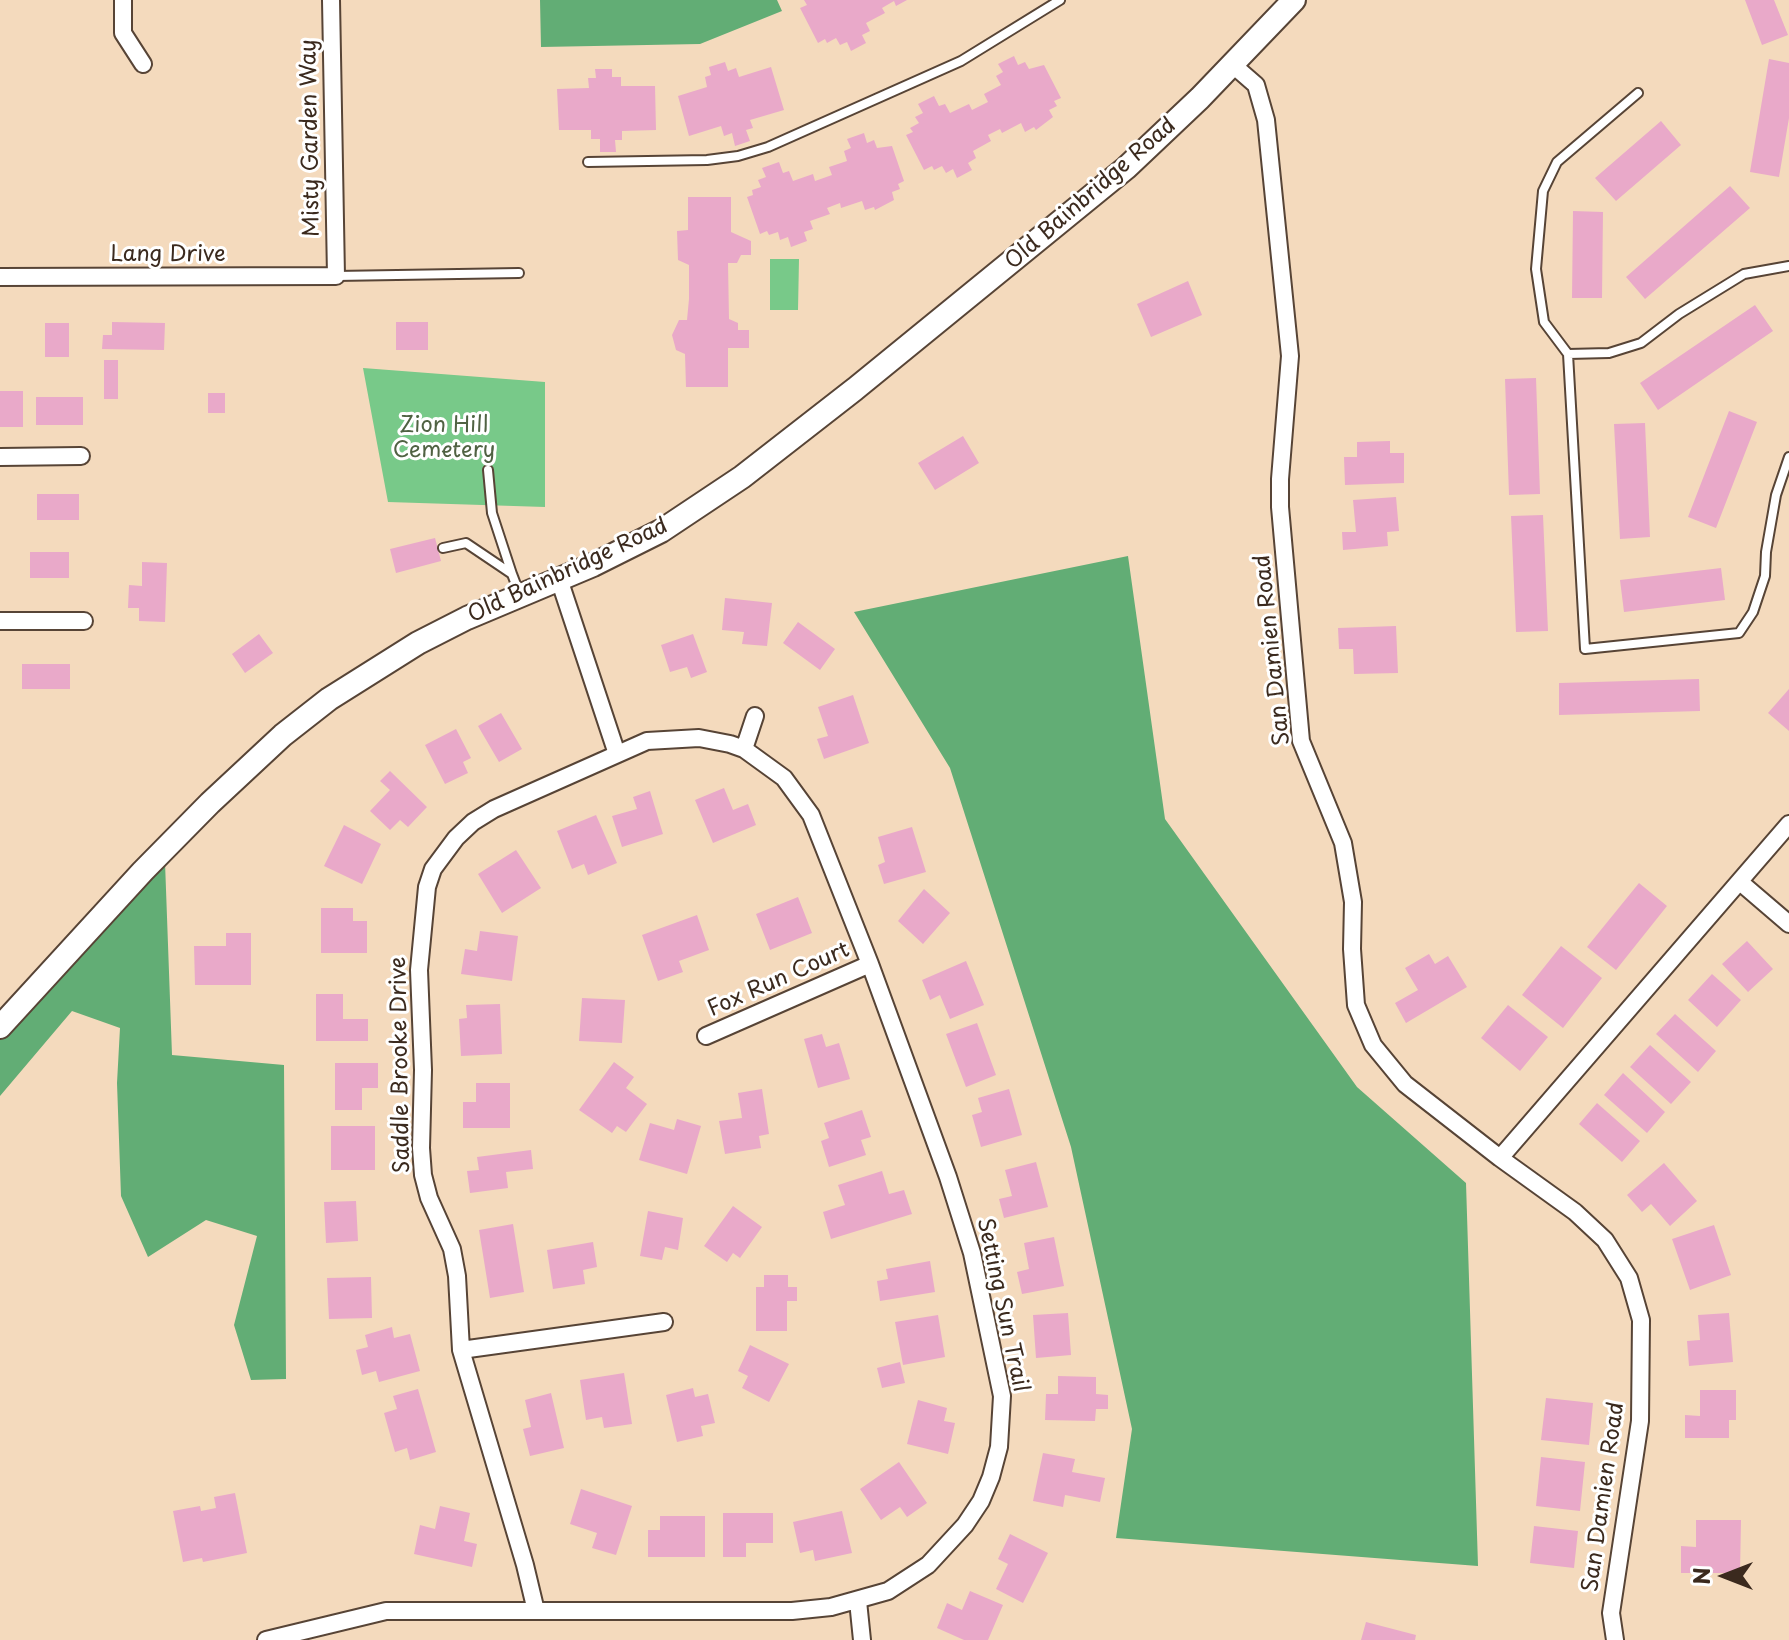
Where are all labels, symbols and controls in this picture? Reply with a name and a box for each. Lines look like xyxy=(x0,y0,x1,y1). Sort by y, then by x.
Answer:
street label: Misty Garden Way xyxy=(296,39,326,237)
street label: Old Bainbridge Road xyxy=(1000,113,1182,275)
street label: Lang Drive xyxy=(110,242,226,268)
park label: Zion Hill Cemetery xyxy=(393,413,495,464)
street label: Old Bainbridge Road xyxy=(464,513,672,629)
street label: San Damien Road xyxy=(1250,553,1296,747)
street label: Fox Run Court xyxy=(704,937,854,1023)
street label: Saddle Brooke Drive xyxy=(386,956,416,1174)
street label: Setting Sun Trail xyxy=(971,1215,1033,1395)
street label: San Damien Road xyxy=(1578,1400,1630,1594)
north arrow xyxy=(1685,1536,1765,1616)
text: N xyxy=(1684,1567,1717,1585)

